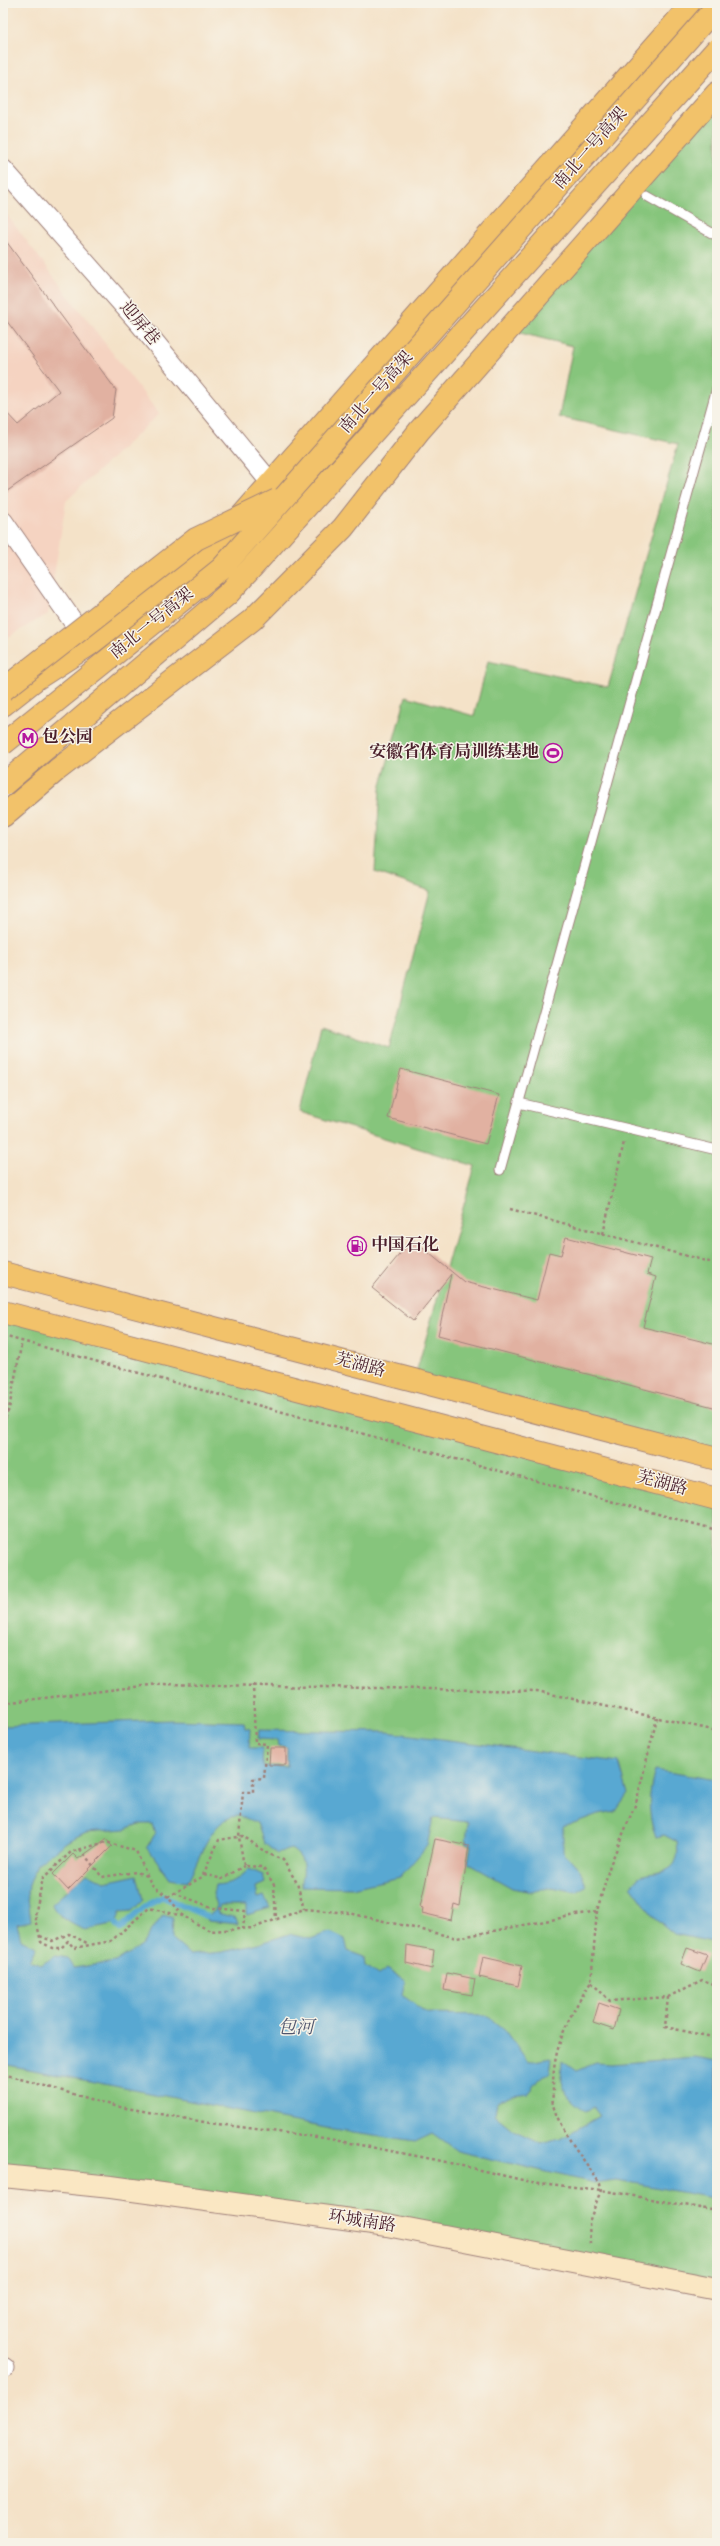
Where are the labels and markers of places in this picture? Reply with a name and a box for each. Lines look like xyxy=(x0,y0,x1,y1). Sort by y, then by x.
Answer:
place label: 包公园 xyxy=(42,726,93,750)
metro station icon: 包公园 xyxy=(17,727,39,749)
place label: 安徽省体育局训练基地 xyxy=(369,741,539,765)
sports icon: 安徽省体育局训练基地 xyxy=(542,742,564,764)
place label: 中国石化 xyxy=(371,1234,439,1258)
fuel station icon: 中国石化 xyxy=(346,1235,368,1257)

